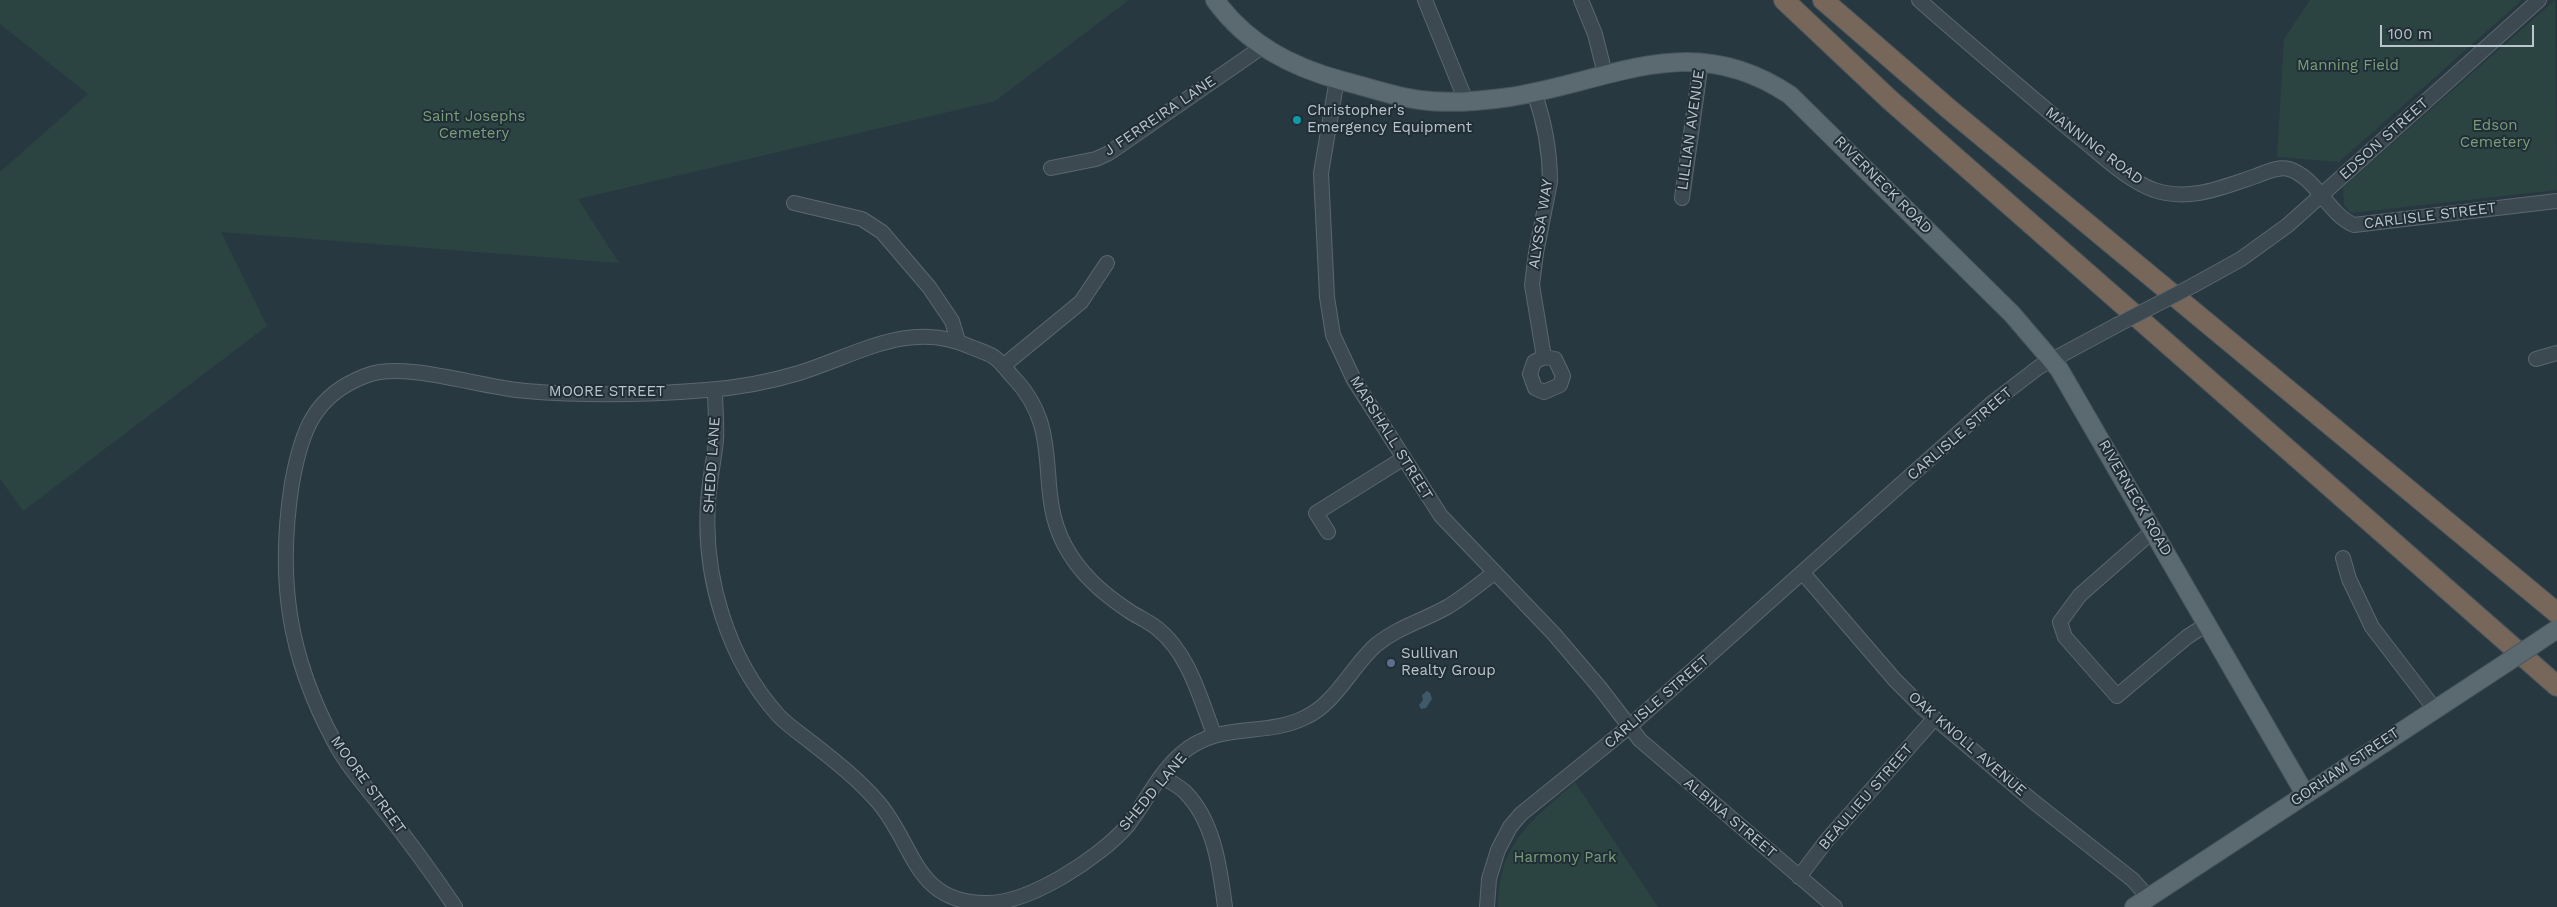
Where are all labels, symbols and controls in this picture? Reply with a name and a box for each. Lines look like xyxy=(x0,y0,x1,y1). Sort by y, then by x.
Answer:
scale bar xyxy=(2382,15,2536,47)
text: 100 m xyxy=(2388,25,2432,43)
park label: Manning Field xyxy=(2297,57,2399,75)
street label: LILLIAN AVENUE xyxy=(1674,69,1708,191)
street label: J FERREIRA LANE xyxy=(1101,72,1219,160)
street label: EDSON STREET xyxy=(2336,94,2432,184)
place label: Christopher's Emergency Equipment xyxy=(1307,102,1472,137)
street label: MANNING ROAD xyxy=(2042,103,2146,189)
park label: Saint Josephs Cemetery xyxy=(422,108,526,143)
marker: Christopher's Emergency Equipment xyxy=(1291,114,1303,126)
park label: Edson Cemetery xyxy=(2460,117,2530,152)
street label: RIVERNECK ROAD xyxy=(1830,132,1936,238)
street label: ALYSSA WAY xyxy=(1525,178,1557,270)
street label: CARLISLE STREET xyxy=(2363,199,2497,233)
street label: MARSHALL STREET xyxy=(1346,373,1436,503)
street label: MOORE STREET xyxy=(549,383,665,401)
street label: CARLISLE STREET xyxy=(1904,383,2016,485)
street label: SHEDD LANE xyxy=(700,416,724,514)
street label: RIVERNECK ROAD xyxy=(2095,437,2175,559)
place label: Sullivan Realty Group xyxy=(1401,645,1496,680)
street label: CARLISLE STREET xyxy=(1601,651,1713,753)
marker: Sullivan Realty Group xyxy=(1385,657,1397,669)
street label: OAK KNOLL AVENUE xyxy=(1904,688,2030,800)
street label: GORHAM STREET xyxy=(2287,724,2403,810)
street label: MOORE STREET xyxy=(327,733,409,837)
street label: BEAULIEU STREET xyxy=(1815,740,1917,854)
street label: SHEDD LANE xyxy=(1115,749,1191,835)
street label: ALBINA STREET xyxy=(1680,774,1780,862)
park label: Harmony Park xyxy=(1513,849,1617,867)

